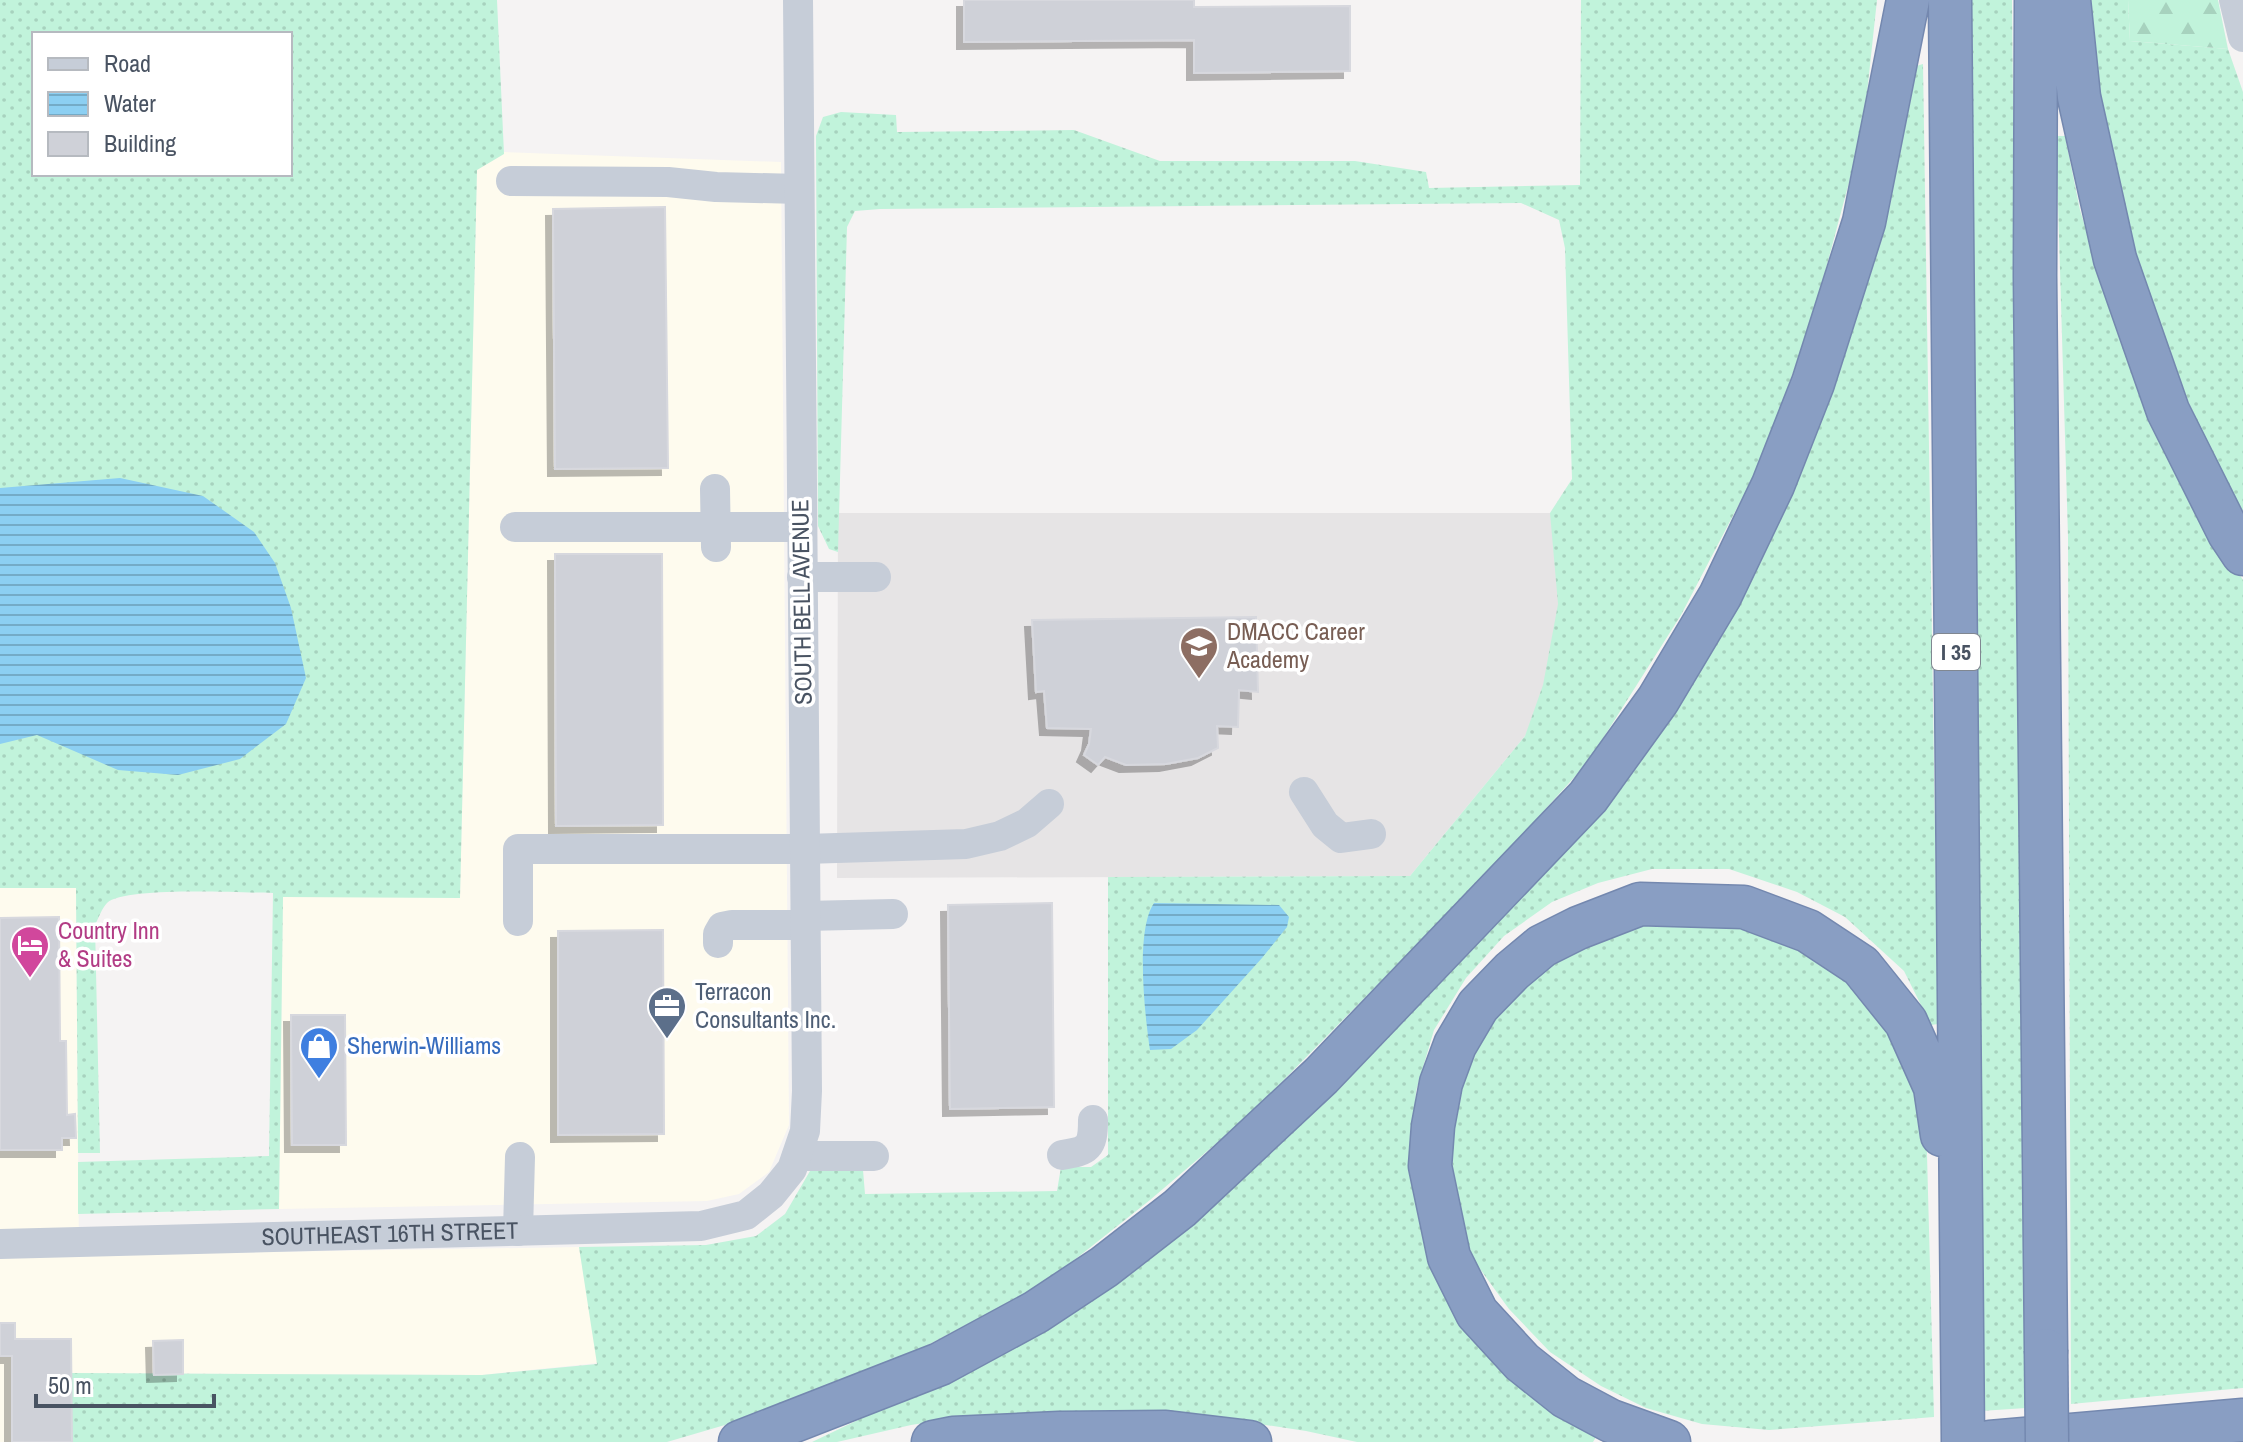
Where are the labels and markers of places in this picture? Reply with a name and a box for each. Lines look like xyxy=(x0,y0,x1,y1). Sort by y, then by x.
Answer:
place label: DMACC Career Academy xyxy=(1226,615,1365,675)
school or university icon: DMACC Career Academy xyxy=(1178,625,1220,680)
place label: Country Inn & Suites xyxy=(58,914,160,974)
hotel icon: Country Inn & Suites xyxy=(9,924,51,979)
place label: Terracon Consultants Inc. xyxy=(695,975,836,1035)
office icon: Terracon Consultants Inc. xyxy=(646,985,688,1040)
shop icon: Sherwin-Williams xyxy=(298,1025,340,1080)
place label: Sherwin-Williams xyxy=(347,1029,501,1061)

